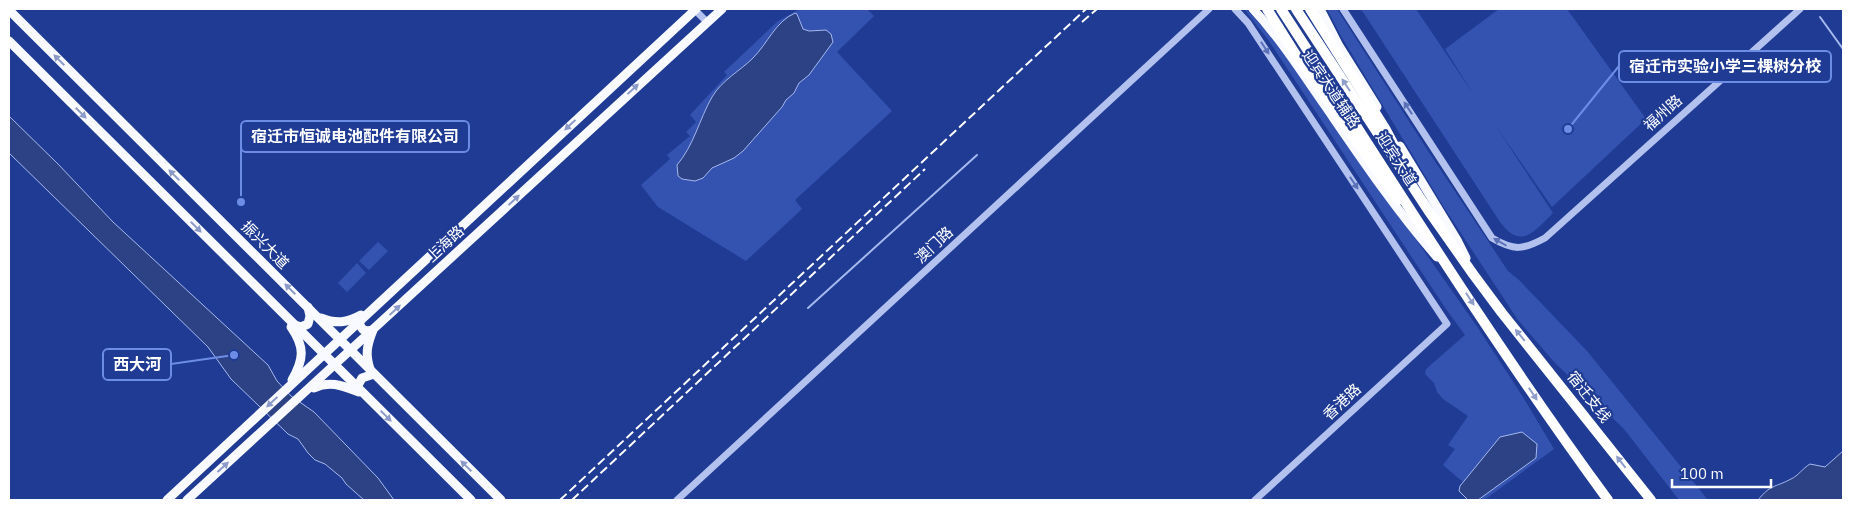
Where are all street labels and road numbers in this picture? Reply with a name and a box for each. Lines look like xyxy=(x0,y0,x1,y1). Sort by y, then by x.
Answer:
street label: 迎宾大道辅路 xyxy=(1298,46,1364,131)
street label: 福州路 xyxy=(1640,91,1686,135)
street label: 迎宾大道 xyxy=(1372,128,1421,189)
street label: 振兴大道 xyxy=(237,217,293,273)
street label: 上海路 xyxy=(422,221,468,266)
street label: 澳门路 xyxy=(911,222,957,267)
street label: 宿迁支线 xyxy=(1563,367,1615,426)
street label: 香港路 xyxy=(1319,379,1365,424)

